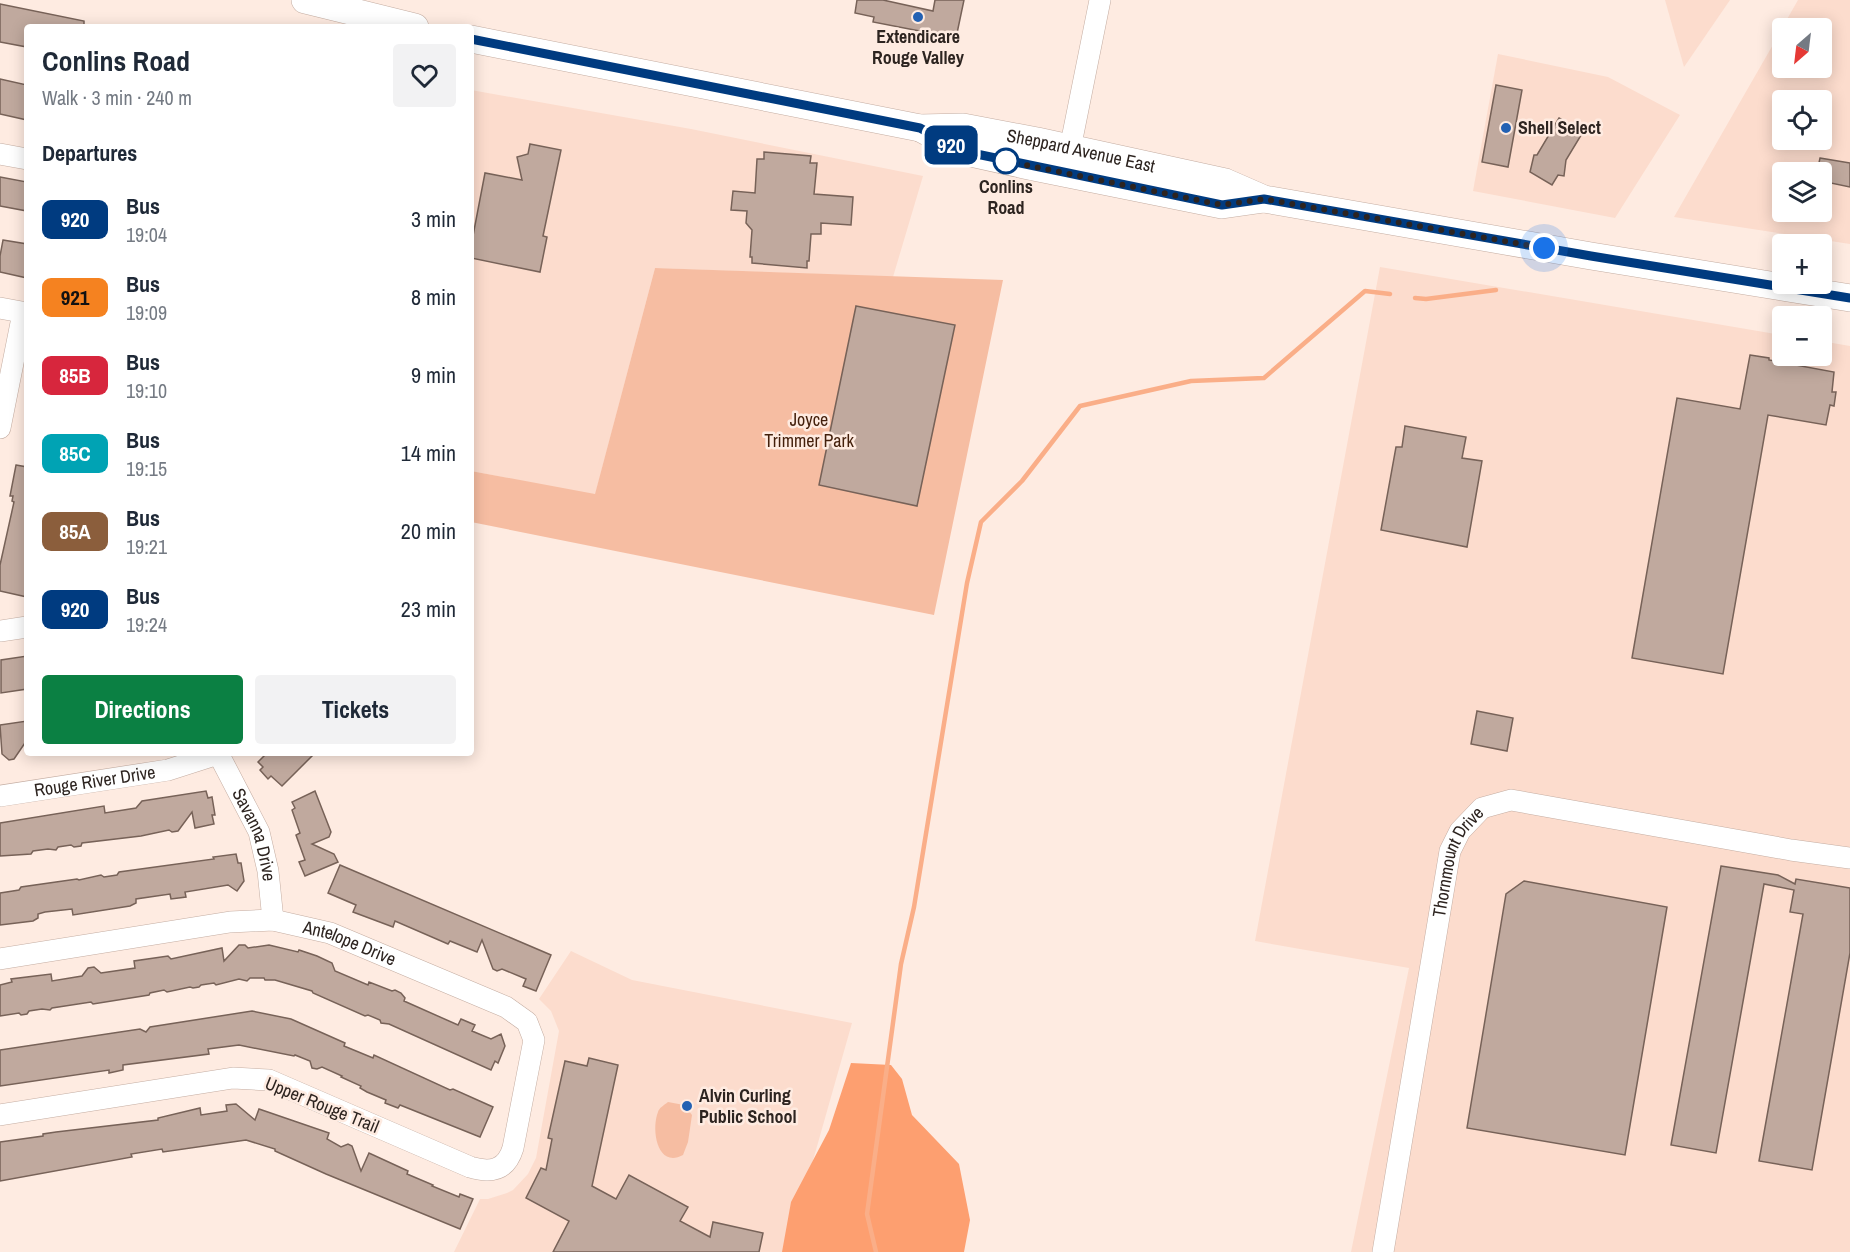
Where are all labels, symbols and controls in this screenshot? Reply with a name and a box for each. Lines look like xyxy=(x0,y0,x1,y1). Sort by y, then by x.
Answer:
marker: Extendicare Rouge Valley xyxy=(911,10,925,24)
north arrow xyxy=(1772,18,1832,78)
map controls xyxy=(1772,18,1832,366)
place label: Extendicare Rouge Valley xyxy=(872,24,965,70)
text: Conlins Road xyxy=(42,42,190,80)
button: heart xyxy=(393,44,456,107)
text: Walk · 3 min · 240 m xyxy=(42,84,192,111)
button: locate xyxy=(1772,90,1832,150)
place label: Shell Select xyxy=(1518,115,1601,140)
marker: Shell Select xyxy=(1499,121,1513,135)
street label: Sheppard Avenue East xyxy=(1005,123,1157,178)
line badge: 920 xyxy=(916,126,986,164)
text: 920 xyxy=(937,131,965,160)
text: Departures xyxy=(42,138,137,168)
marker: Conlins Road xyxy=(993,148,1019,174)
button: layers xyxy=(1772,162,1832,222)
place label: Conlins Road xyxy=(979,174,1033,220)
text: Bus xyxy=(126,191,160,221)
text: 3 min xyxy=(411,204,456,234)
text: 920 xyxy=(61,205,89,234)
text: 19:04 xyxy=(126,221,167,248)
your location xyxy=(1529,233,1559,263)
button: + xyxy=(1772,234,1832,294)
text: Bus xyxy=(126,269,160,299)
text: 8 min xyxy=(411,282,456,312)
text: 921 xyxy=(61,283,89,312)
text: 19:09 xyxy=(126,299,167,326)
button: − xyxy=(1772,306,1832,366)
text: Bus xyxy=(126,347,160,377)
text: 9 min xyxy=(411,360,456,390)
text: 85B xyxy=(59,361,91,390)
text: 19:10 xyxy=(126,377,167,404)
park label: Joyce Trimmer Park xyxy=(764,407,854,453)
text: Bus xyxy=(126,425,160,455)
text: 14 min xyxy=(401,438,456,468)
text: 85C xyxy=(59,439,91,468)
text: 19:15 xyxy=(126,455,167,482)
text: Bus xyxy=(126,503,160,533)
text: 20 min xyxy=(401,516,456,546)
text: 85A xyxy=(59,517,91,546)
text: 19:21 xyxy=(126,533,167,560)
text: Bus xyxy=(126,581,160,611)
text: 23 min xyxy=(401,594,456,624)
text: 920 xyxy=(61,595,89,624)
text: 19:24 xyxy=(126,611,167,638)
button: Directions xyxy=(42,675,243,744)
button: Tickets xyxy=(255,675,456,744)
street label: Rouge River Drive xyxy=(32,759,157,803)
street label: Savanna Drive xyxy=(226,784,282,882)
street label: Thornmount Drive xyxy=(1426,801,1489,919)
street label: Antelope Drive xyxy=(300,914,400,971)
street label: Upper Rouge Trail xyxy=(262,1070,383,1139)
place label: Alvin Curling Public School xyxy=(699,1083,797,1129)
marker: Alvin Curling Public School xyxy=(680,1099,694,1113)

